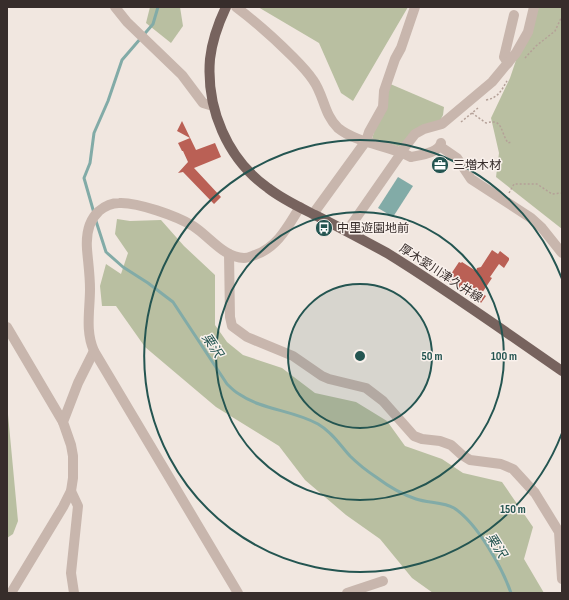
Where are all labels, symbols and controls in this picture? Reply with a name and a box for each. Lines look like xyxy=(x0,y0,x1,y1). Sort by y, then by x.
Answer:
office icon: 三増木材 xyxy=(430,155,450,175)
place label: 三増木材 xyxy=(453,158,501,173)
bus stop icon: 中里遊園地前 xyxy=(314,218,334,238)
place label: 中里遊園地前 xyxy=(337,221,409,236)
street label: 厚木愛川津久井線 xyxy=(396,241,485,306)
water label: 栗沢 xyxy=(198,330,227,362)
centre of rings xyxy=(353,349,367,363)
text: 50 m xyxy=(422,349,442,364)
text: 100 m xyxy=(491,349,517,364)
text: 150 m xyxy=(500,502,526,517)
water label: 栗沢 xyxy=(482,530,511,562)

